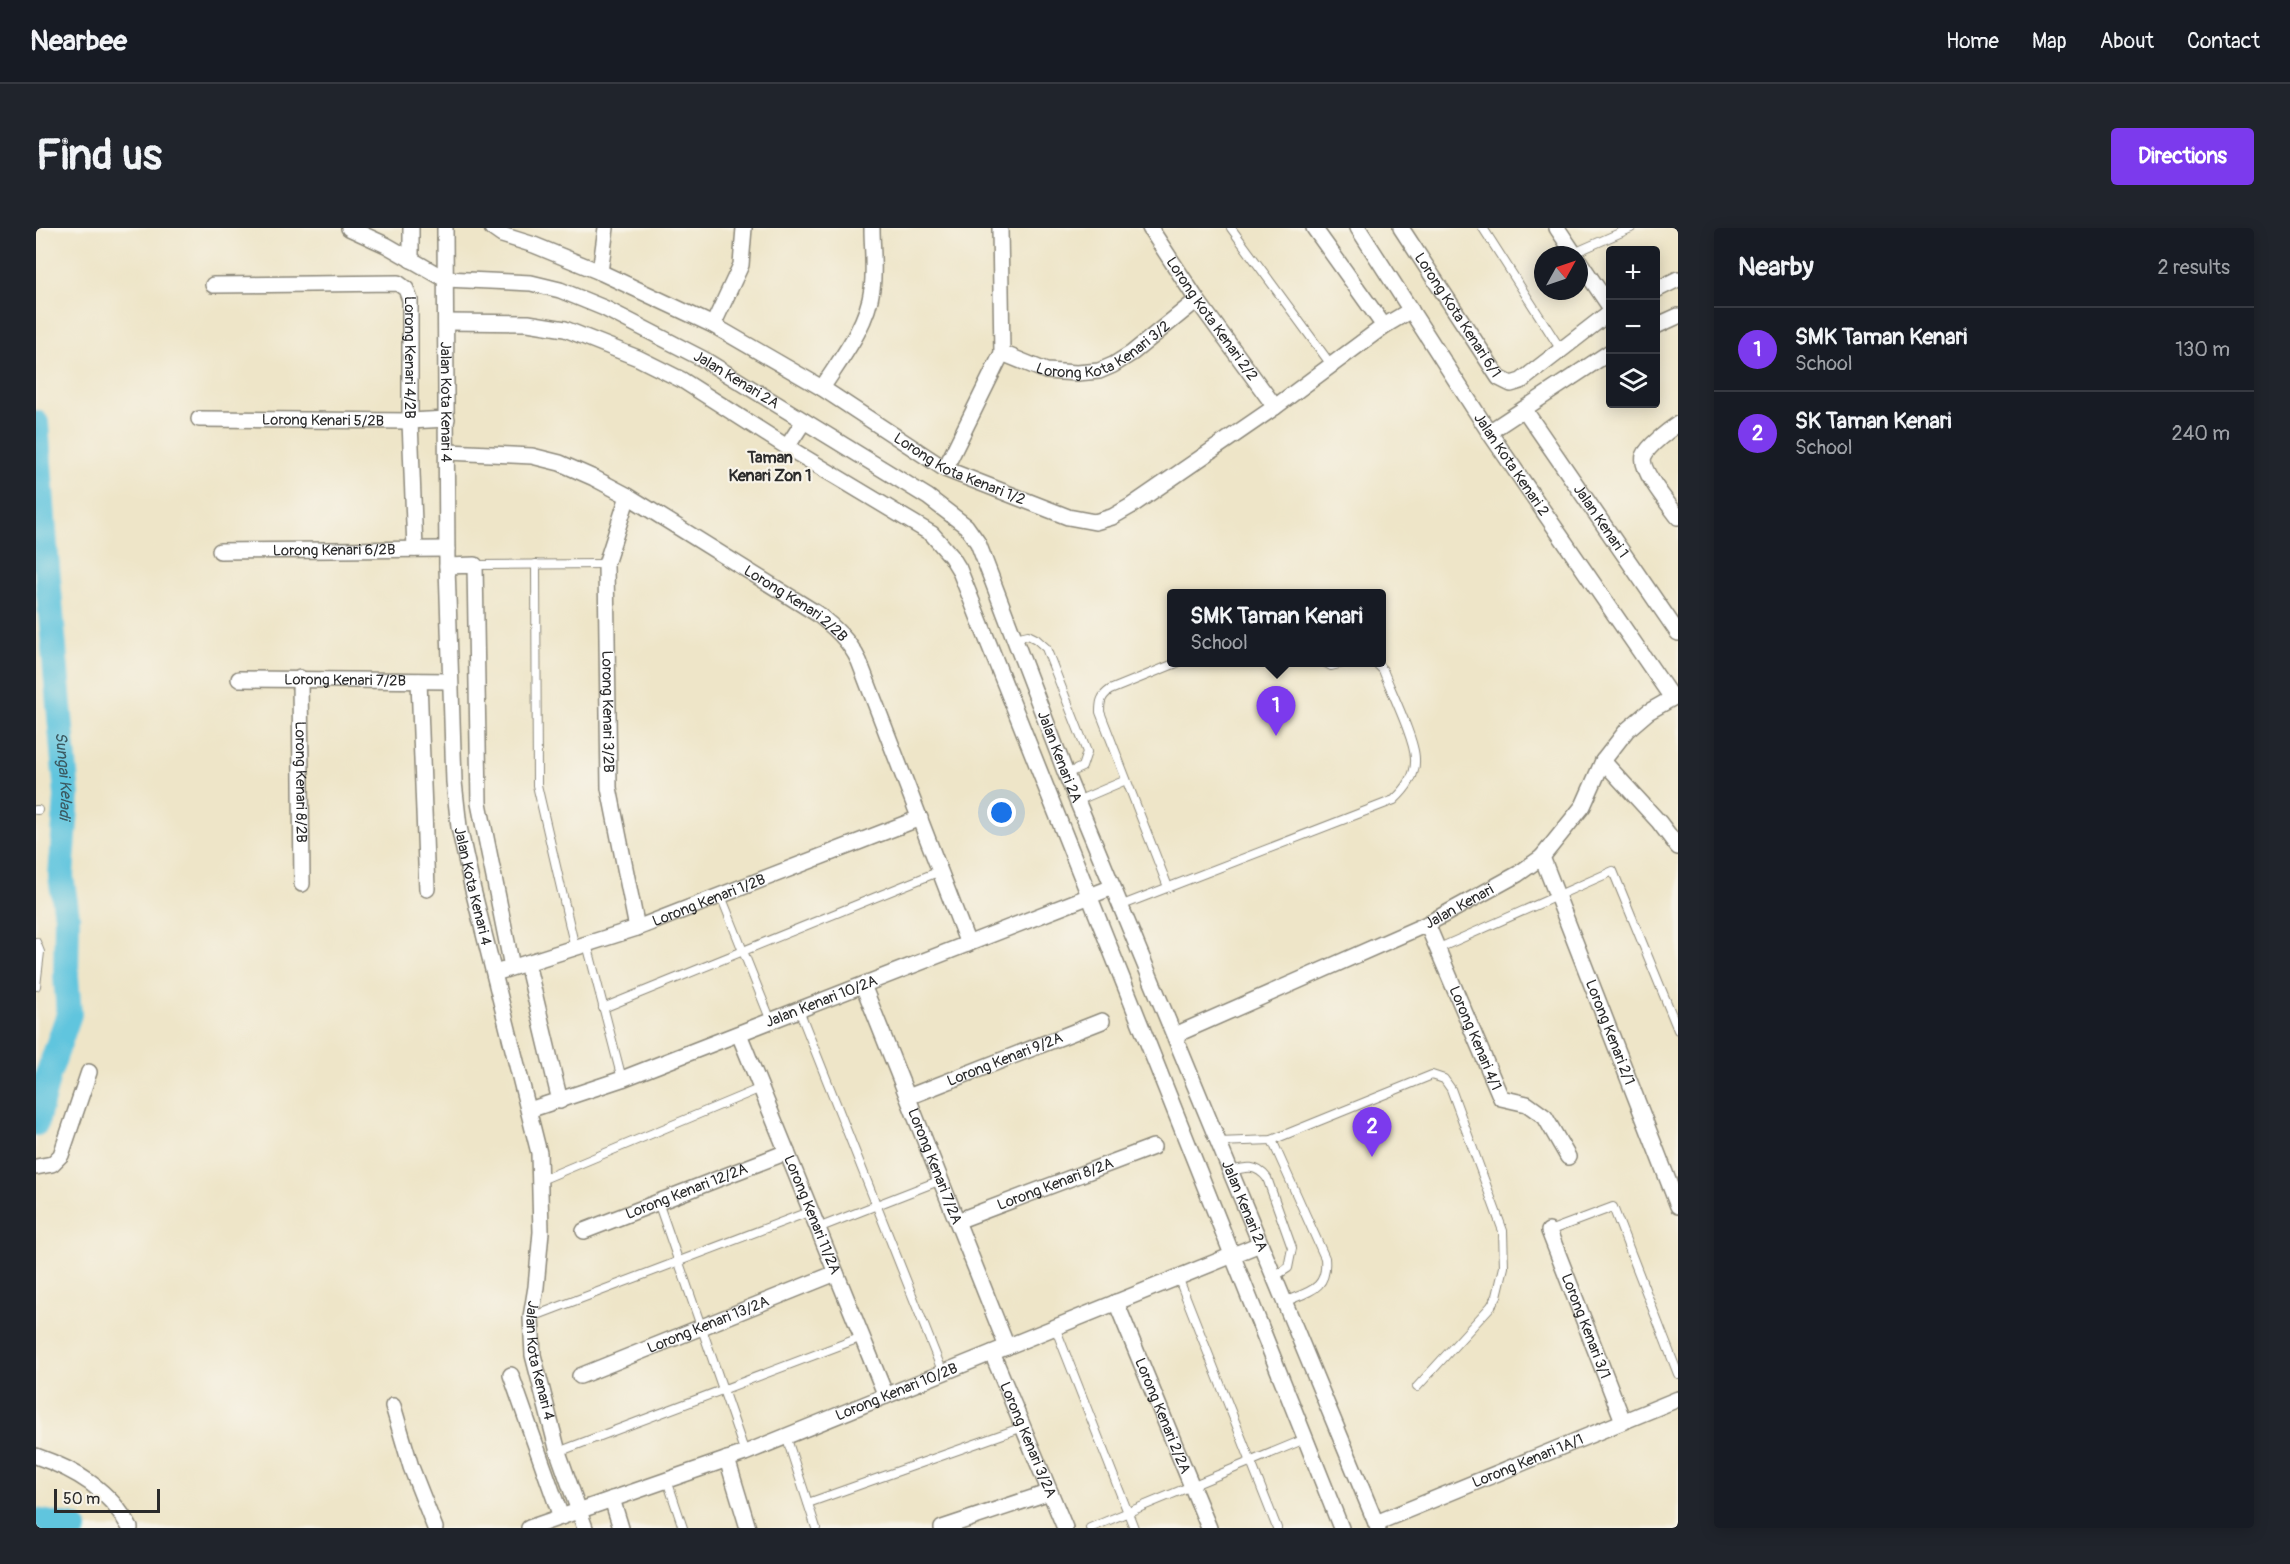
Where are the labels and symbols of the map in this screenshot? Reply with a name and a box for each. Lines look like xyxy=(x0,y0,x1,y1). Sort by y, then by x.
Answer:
north arrow xyxy=(1534,246,1588,300)
street label: Lorong Kota Kenari 6/1 xyxy=(1410,249,1505,381)
street label: Lorong Kota Kenari 2/2 xyxy=(1161,254,1262,385)
street label: Lorong Kenari 4/2B xyxy=(400,296,419,419)
street label: Lorong Kota Kenari 3/2 xyxy=(1033,317,1174,383)
street label: Jalan Kota Kenari 4 xyxy=(436,341,455,463)
street label: Jalan Kenari 2A xyxy=(690,347,783,414)
street label: Jalan Kota Kenari 2 xyxy=(1469,410,1553,520)
street label: Lorong Kenari 5/2B xyxy=(262,411,384,431)
street label: Lorong Kota Kenari 1/2 xyxy=(890,429,1028,509)
district label: Taman Kenari Zon 1 xyxy=(728,448,812,486)
street label: Jalan Kenari 1 xyxy=(1569,481,1633,562)
street label: Lorong Kenari 6/2B xyxy=(273,540,395,561)
street label: Lorong Kenari 2/2B xyxy=(740,561,852,646)
street label: Lorong Kenari 3/2B xyxy=(597,650,618,773)
street label: Lorong Kenari 7/2B xyxy=(284,670,406,691)
pin: 1 xyxy=(1256,686,1296,736)
street label: Jalan Kenari 2A xyxy=(1033,708,1086,806)
street label: Lorong Kenari 8/2B xyxy=(290,721,311,843)
water label: Sungai Keladi xyxy=(50,731,76,822)
your location xyxy=(987,798,1016,827)
street label: Jalan Kota Kenari 4 xyxy=(449,825,496,948)
street label: Lorong Kenari 1/2B xyxy=(650,870,768,931)
street label: Jalan Kenari xyxy=(1422,880,1497,933)
street label: Jalan Kenari 10/2A xyxy=(763,971,880,1032)
street label: Lorong Kenari 2/1 xyxy=(1581,977,1639,1088)
street label: Lorong Kenari 4/1 xyxy=(1444,983,1506,1093)
street label: Lorong Kenari 9/2A xyxy=(944,1028,1066,1091)
street label: Lorong Kenari 7/2A xyxy=(903,1106,966,1227)
pin: 2 xyxy=(1352,1108,1392,1157)
street label: Lorong Kenari 11/2A xyxy=(779,1152,845,1278)
street label: Lorong Kenari 8/2A xyxy=(995,1154,1116,1215)
street label: Jalan Kenari 2A xyxy=(1217,1158,1272,1255)
street label: Lorong Kenari 12/2A xyxy=(623,1159,751,1224)
street label: Lorong Kenari 3/1 xyxy=(1556,1271,1615,1382)
street label: Lorong Kenari 13/2A xyxy=(645,1292,772,1358)
street label: Jalan Kota Kenari 4 xyxy=(521,1299,558,1422)
street label: Lorong Kenari 2/2A xyxy=(1130,1355,1195,1477)
street label: Lorong Kenari 10/2B xyxy=(833,1359,960,1425)
street label: Lorong Kenari 3/2A xyxy=(995,1379,1060,1501)
street label: Lorong Kenari 1A/1 xyxy=(1469,1430,1586,1492)
scale bar xyxy=(54,1486,160,1514)

